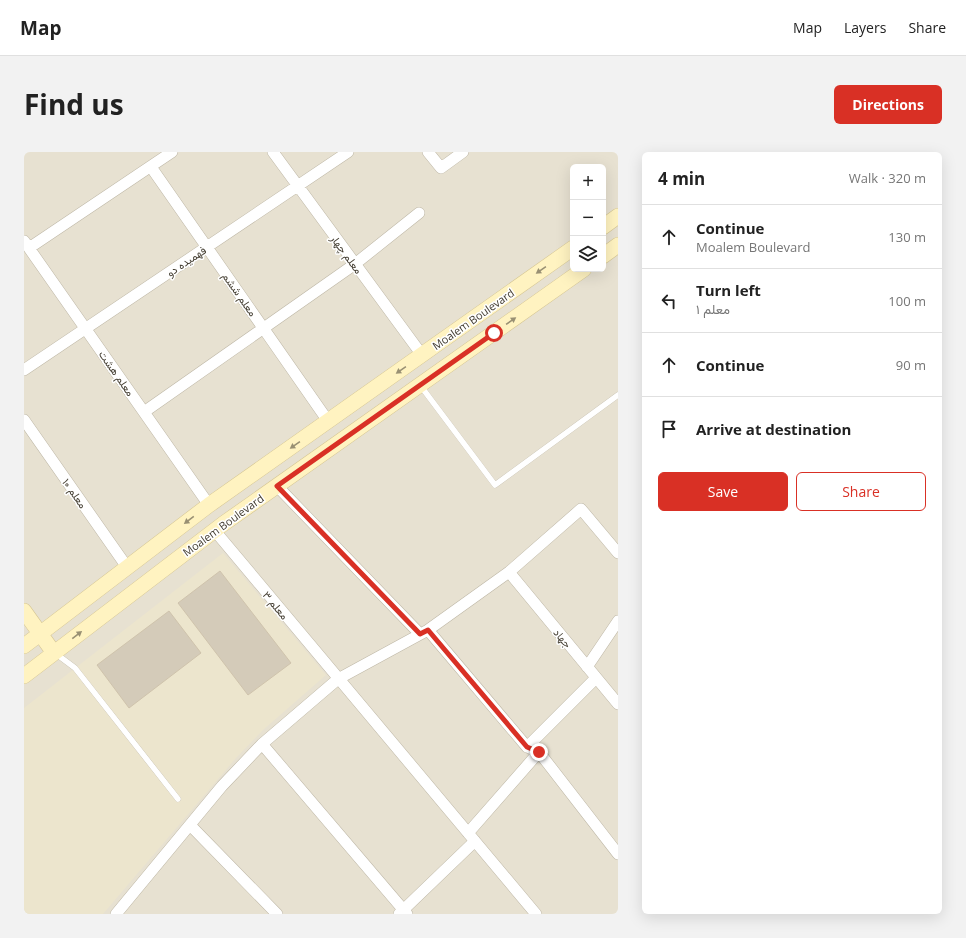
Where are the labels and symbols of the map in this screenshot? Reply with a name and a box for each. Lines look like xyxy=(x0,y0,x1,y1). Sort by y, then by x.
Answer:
street label: معلم چهار xyxy=(326,231,366,277)
street label: فهمیده دو xyxy=(163,242,209,280)
one-way arrow xyxy=(536,266,546,274)
street label: معلم ششم xyxy=(219,269,261,320)
street label: Moalem Boulevard xyxy=(429,285,517,353)
one-way arrow xyxy=(506,317,516,325)
route start xyxy=(485,324,503,342)
street label: معلم هشت xyxy=(95,347,138,400)
one-way arrow xyxy=(396,366,406,374)
one-way arrow xyxy=(289,441,300,449)
street label: معلم ۱۰ xyxy=(58,475,91,512)
street label: Moalem Boulevard xyxy=(179,490,267,560)
one-way arrow xyxy=(183,516,194,525)
street label: معلم ۳ xyxy=(259,588,292,623)
street label: جهاد xyxy=(551,625,575,651)
one-way arrow xyxy=(72,631,83,639)
route end xyxy=(530,743,548,761)

